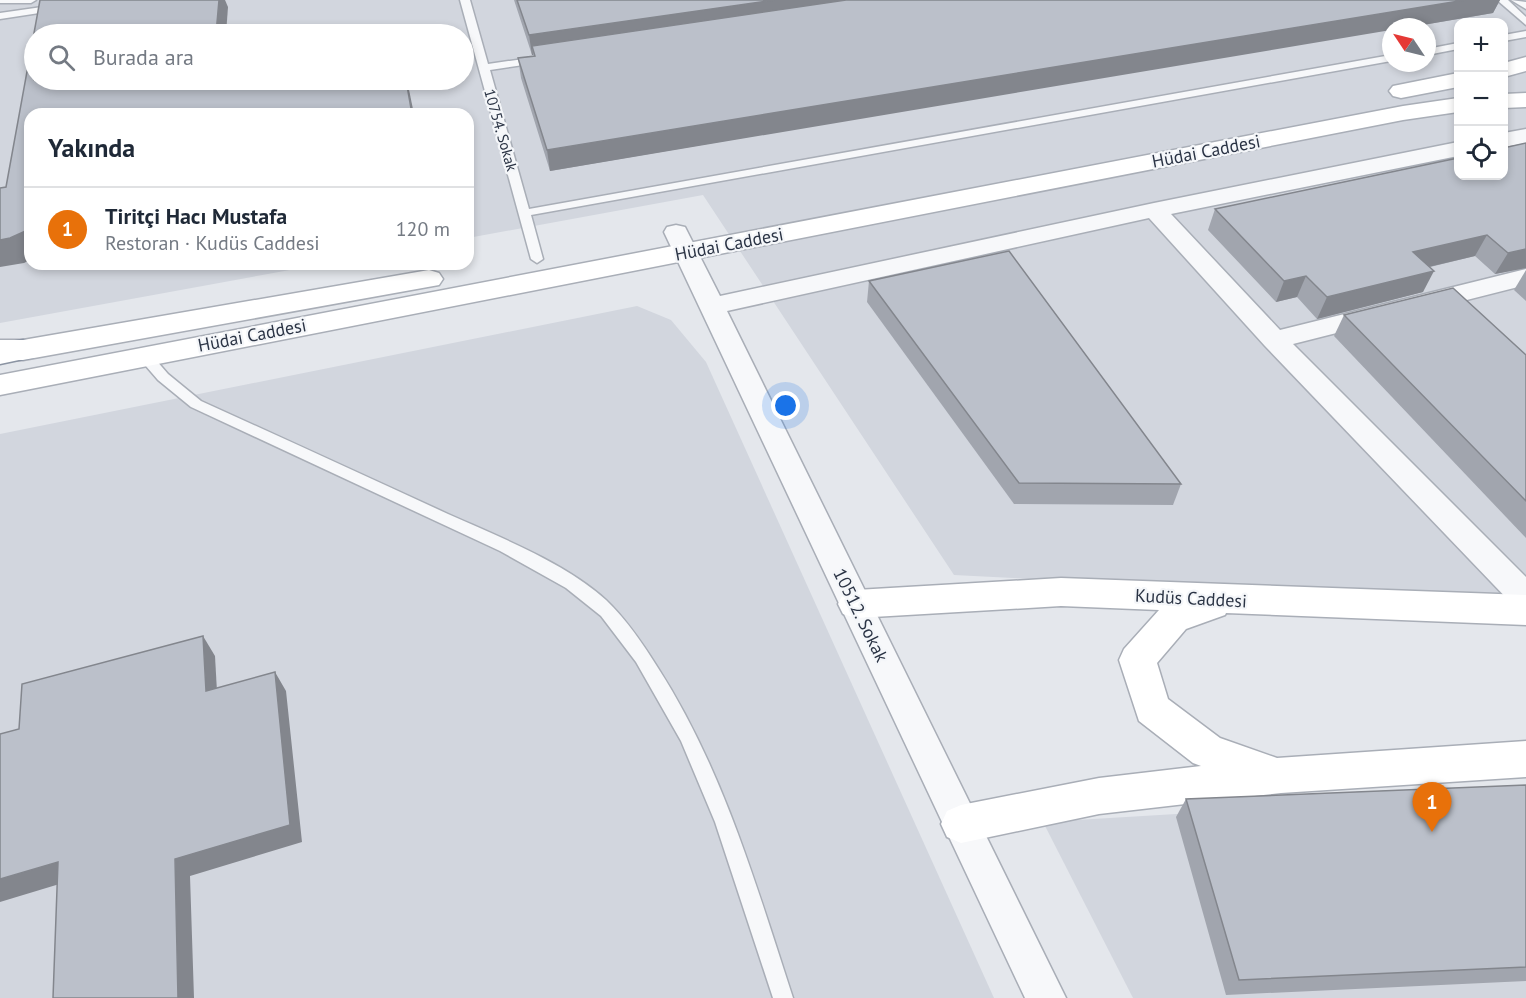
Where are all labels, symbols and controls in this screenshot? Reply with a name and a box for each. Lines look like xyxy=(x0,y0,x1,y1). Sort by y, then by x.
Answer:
north arrow xyxy=(1382,18,1436,72)
map controls xyxy=(1454,18,1508,180)
button: + xyxy=(1454,18,1508,72)
search box xyxy=(24,24,474,90)
icon: search xyxy=(45,41,78,74)
text: Burada ara xyxy=(93,43,194,71)
button: − xyxy=(1454,72,1508,126)
street label: 10754. Sokak xyxy=(480,87,522,174)
button: locate xyxy=(1454,126,1508,180)
street label: Hüdai Caddesi xyxy=(1150,129,1262,173)
text: Yakında xyxy=(48,131,135,164)
text: Tiritçi Hacı Mustafa xyxy=(105,202,287,230)
text: 1 xyxy=(62,216,73,242)
text: 120 m xyxy=(396,216,450,242)
street label: Hüdai Caddesi xyxy=(673,222,785,266)
text: Restoran · Kudüs Caddesi xyxy=(105,230,320,256)
street label: Hüdai Caddesi xyxy=(196,313,308,357)
your location xyxy=(771,391,800,420)
street label: 10512. Sokak xyxy=(828,564,894,666)
street label: Kudüs Caddesi xyxy=(1135,584,1247,612)
pin: 1 xyxy=(1412,782,1452,832)

